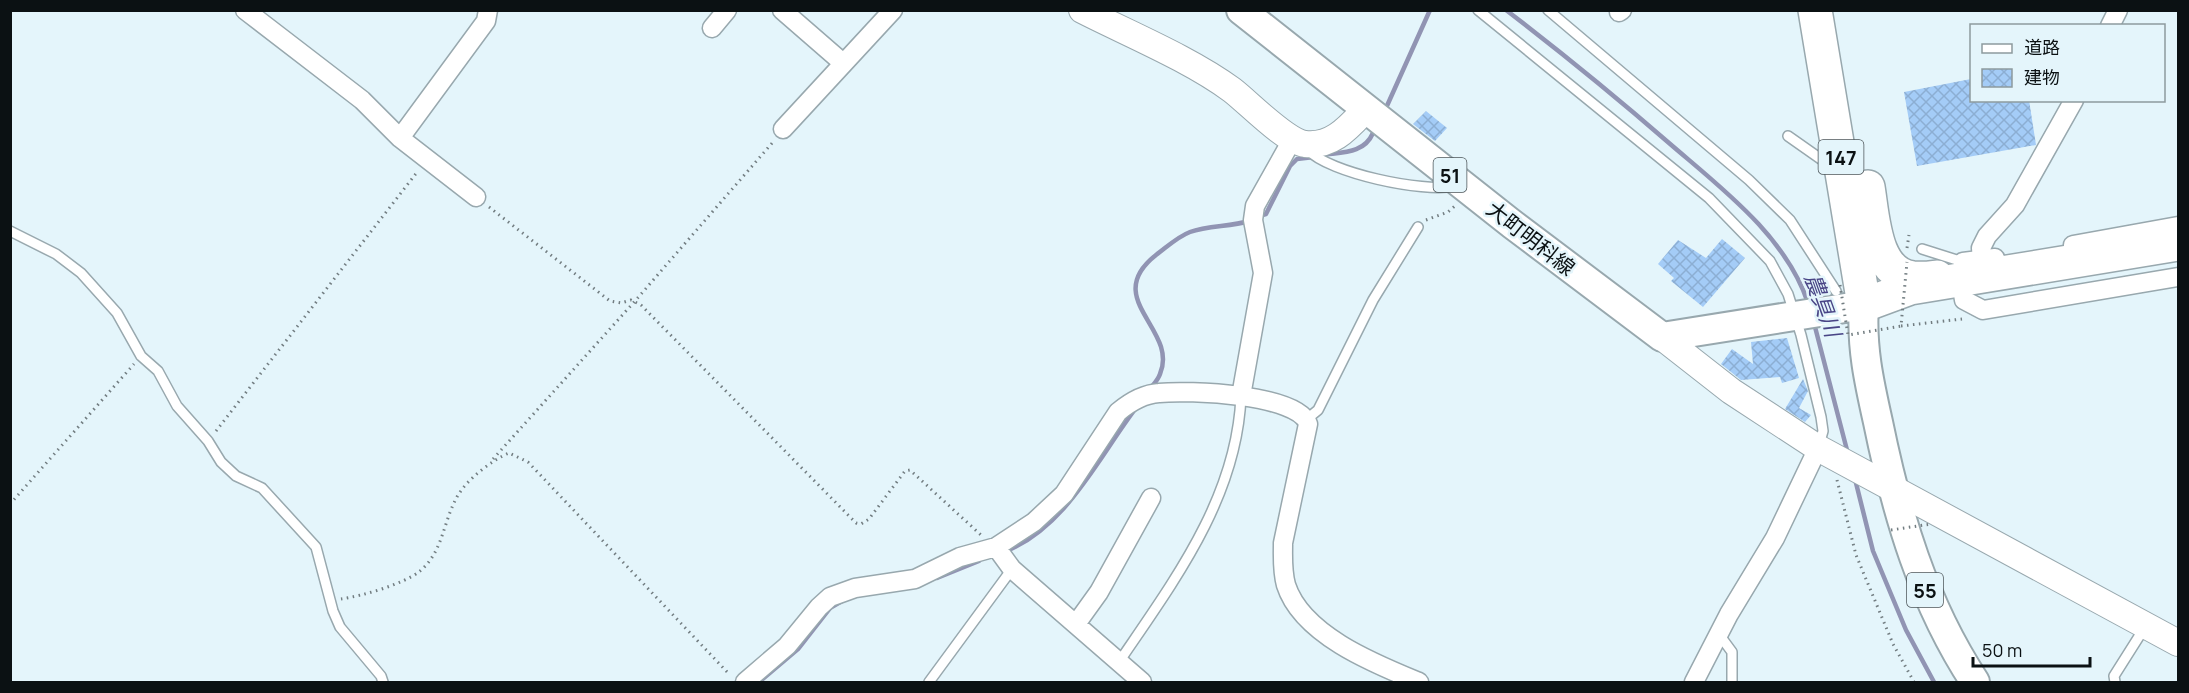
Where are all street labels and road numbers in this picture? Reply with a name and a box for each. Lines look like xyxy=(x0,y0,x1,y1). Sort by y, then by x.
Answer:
road number: 147 xyxy=(1818,140,1864,174)
road number: 51 xyxy=(1434,158,1466,192)
street label: 大町明科線 xyxy=(1481,195,1581,281)
road number: 55 xyxy=(1907,573,1943,607)

